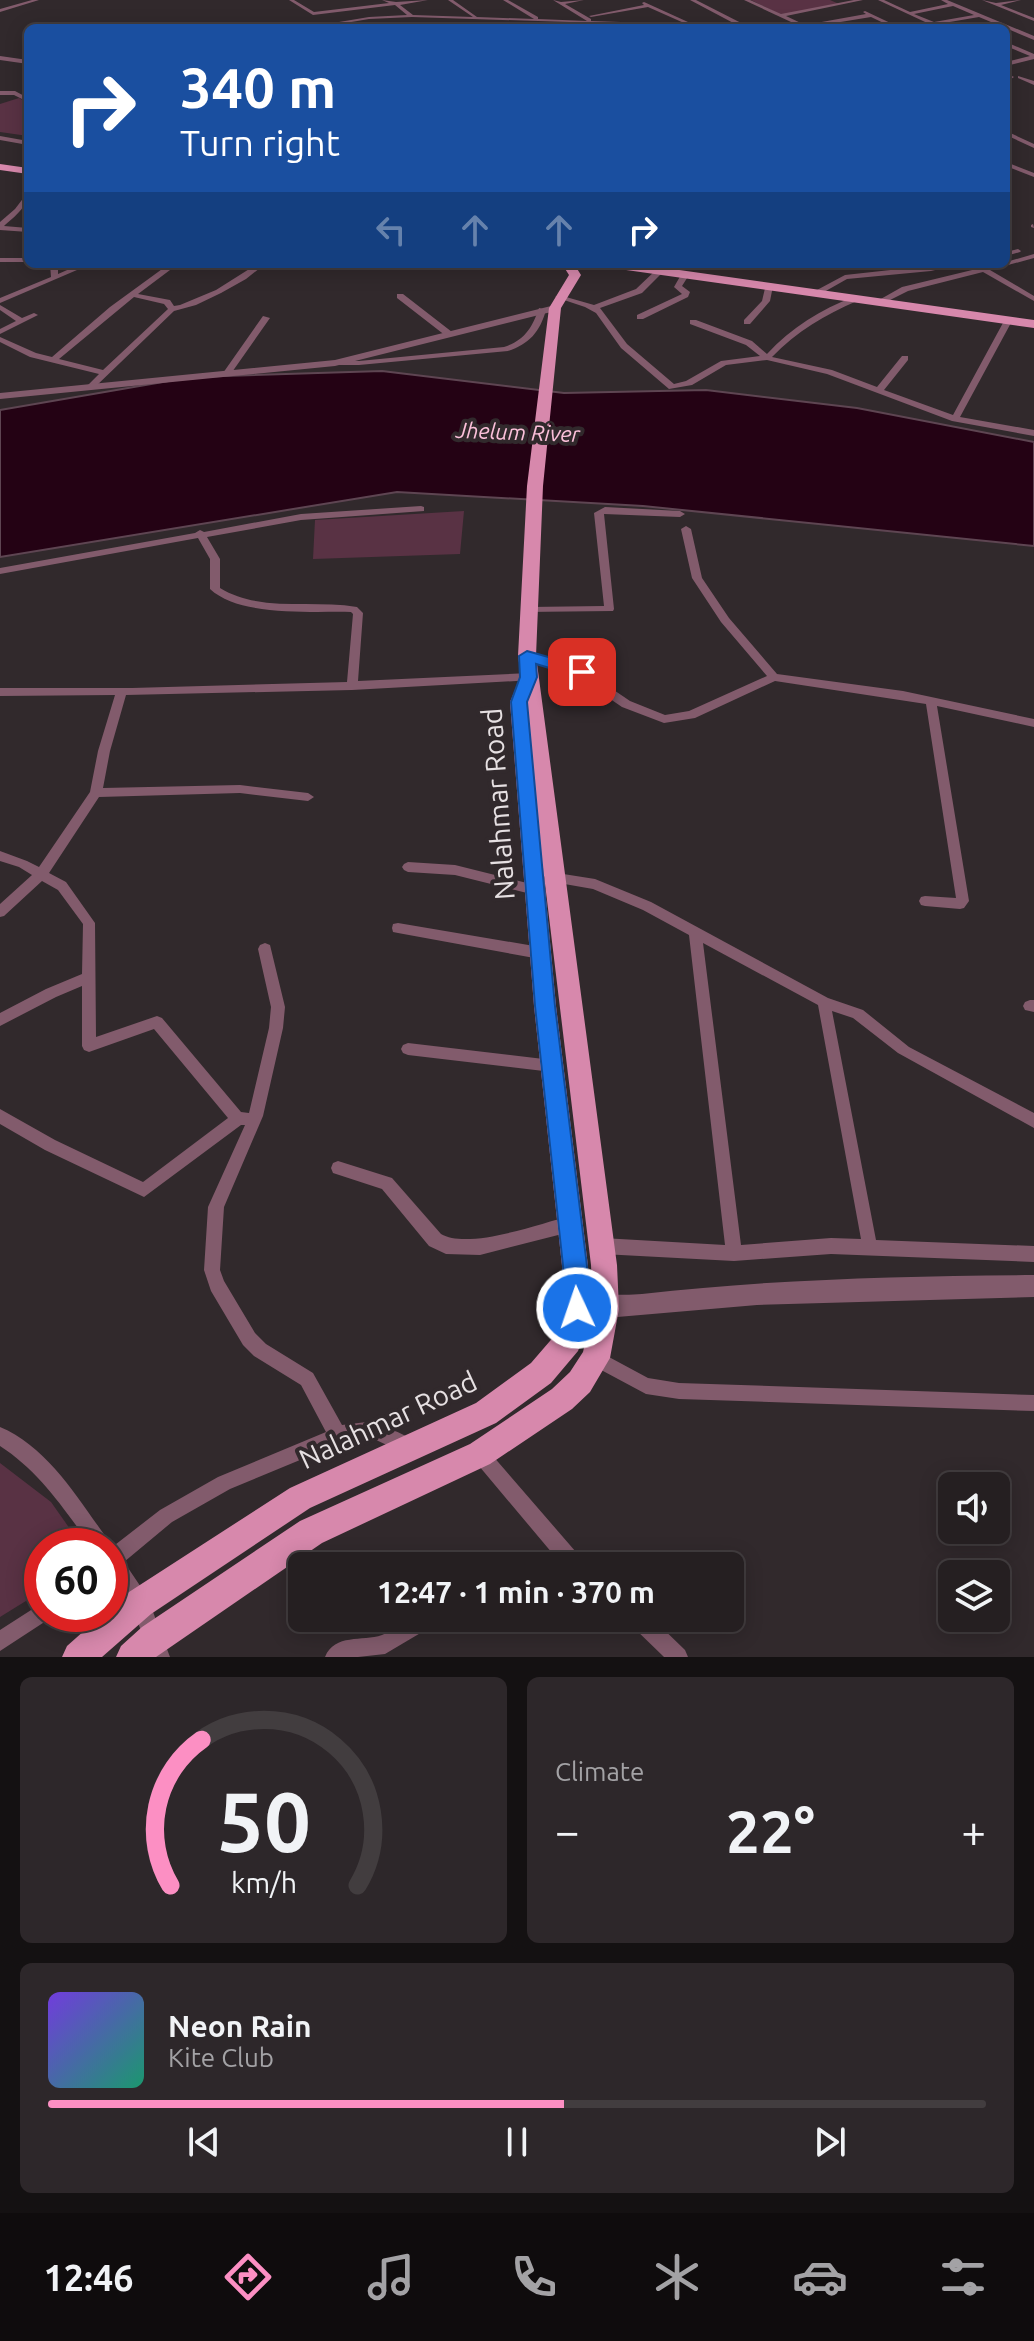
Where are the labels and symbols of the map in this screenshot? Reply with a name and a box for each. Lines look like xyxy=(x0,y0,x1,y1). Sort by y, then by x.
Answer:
water label: Jhelum River xyxy=(455,417,581,446)
pin xyxy=(548,638,616,706)
street label: Nalahmar Road xyxy=(475,707,520,901)
position arrow xyxy=(535,1266,619,1350)
street label: Nalahmar Road xyxy=(294,1365,481,1474)
speed limit sign: 60 xyxy=(24,1528,128,1632)

